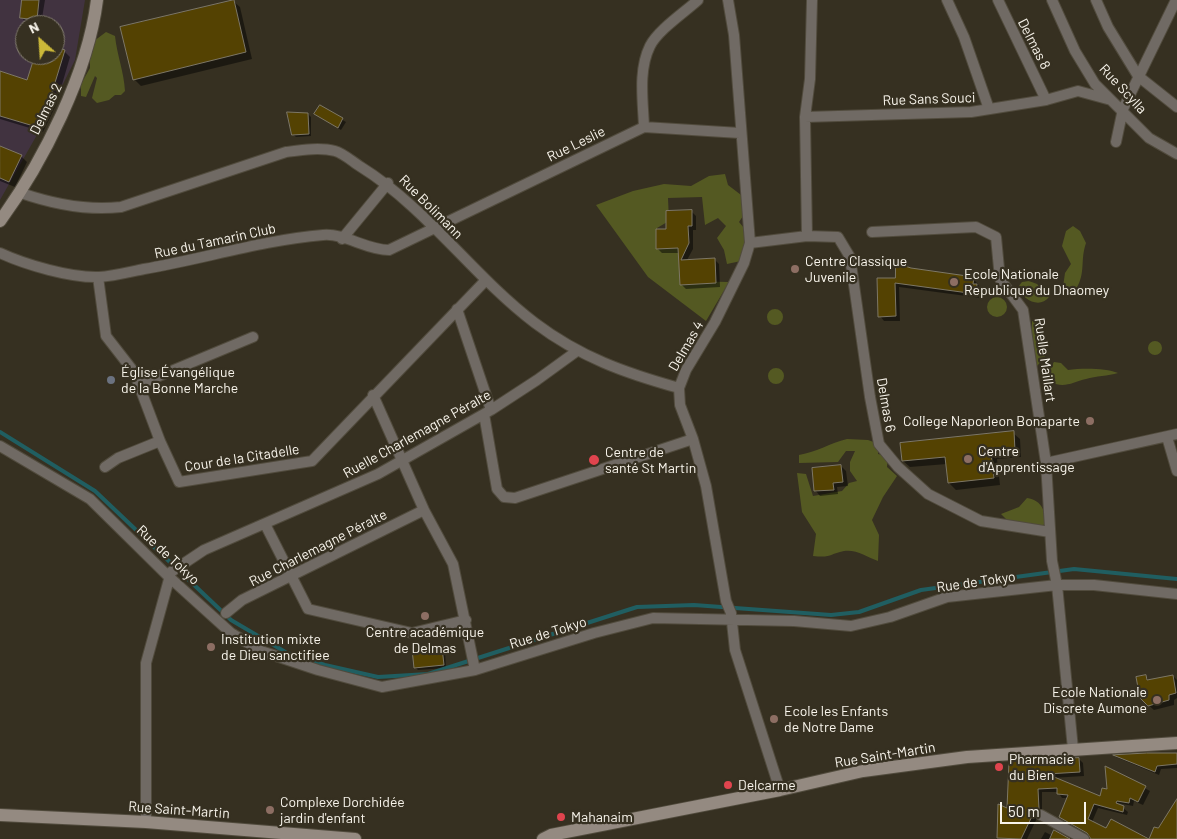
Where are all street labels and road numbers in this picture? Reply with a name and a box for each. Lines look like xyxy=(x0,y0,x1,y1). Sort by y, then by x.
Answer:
street label: Delmas 8 xyxy=(1014,16,1054,72)
street label: Rue Scylla xyxy=(1096,61,1150,117)
street label: Delmas 2 xyxy=(26,81,66,137)
street label: Rue Sans Souci xyxy=(882,89,976,109)
street label: Rue Leslie xyxy=(544,123,608,165)
street label: Rue Bolimann xyxy=(396,172,466,242)
street label: Rue du Tamarin Club xyxy=(153,220,277,262)
street label: Ruelle Maillart xyxy=(1031,317,1059,403)
street label: Delmas 4 xyxy=(665,318,707,374)
street label: Delmas 6 xyxy=(873,377,899,433)
street label: Ruelle Charlemagne Péralte xyxy=(340,386,494,482)
street label: Cour de la Citadelle xyxy=(183,441,301,475)
street label: Rue Charlemagne Péralte xyxy=(246,506,390,590)
street label: Rue de Tokyo xyxy=(133,522,203,588)
street label: Rue de Tokyo xyxy=(935,568,1017,596)
street label: Rue de Tokyo xyxy=(507,613,589,653)
street label: Rue Saint-Martin xyxy=(833,739,937,771)
street label: Rue Saint-Martin xyxy=(128,798,230,822)

